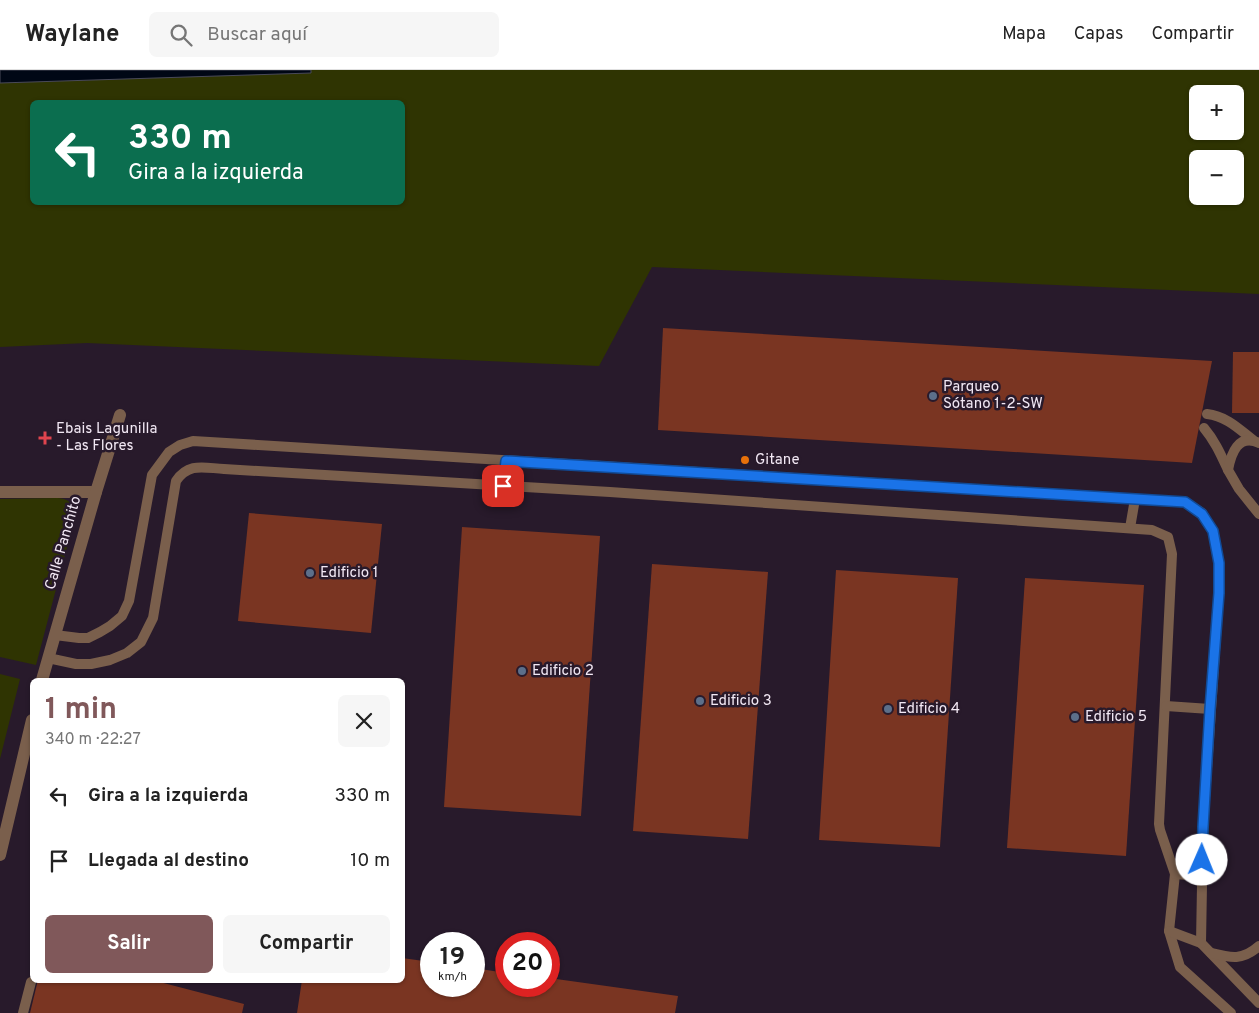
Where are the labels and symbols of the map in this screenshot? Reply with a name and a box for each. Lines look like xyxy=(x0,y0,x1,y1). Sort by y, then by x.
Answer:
place label: Parqueo Sótano 1-2-SW xyxy=(943,378,1043,414)
marker: Parqueo Sótano 1-2-SW xyxy=(927,390,939,402)
place label: Ebais Lagunilla - Las Flores xyxy=(56,420,157,456)
marker: Ebais Lagunilla - Las Flores xyxy=(38,431,52,445)
place label: Gitane xyxy=(755,451,799,470)
marker: Gitane xyxy=(739,454,751,466)
pin xyxy=(482,465,524,507)
street label: Calle Panchito xyxy=(42,494,86,592)
place label: Edificio 1 xyxy=(320,564,378,583)
marker: Edificio 1 xyxy=(304,567,316,579)
place label: Edificio 2 xyxy=(532,662,594,681)
marker: Edificio 2 xyxy=(516,665,528,677)
place label: Edificio 3 xyxy=(710,692,772,711)
marker: Edificio 3 xyxy=(694,695,706,707)
place label: Edificio 4 xyxy=(898,700,960,719)
marker: Edificio 4 xyxy=(882,703,894,715)
place label: Edificio 5 xyxy=(1085,708,1147,727)
marker: Edificio 5 xyxy=(1069,711,1081,723)
position arrow xyxy=(1175,833,1227,885)
speed limit sign: 20 xyxy=(495,932,560,997)

